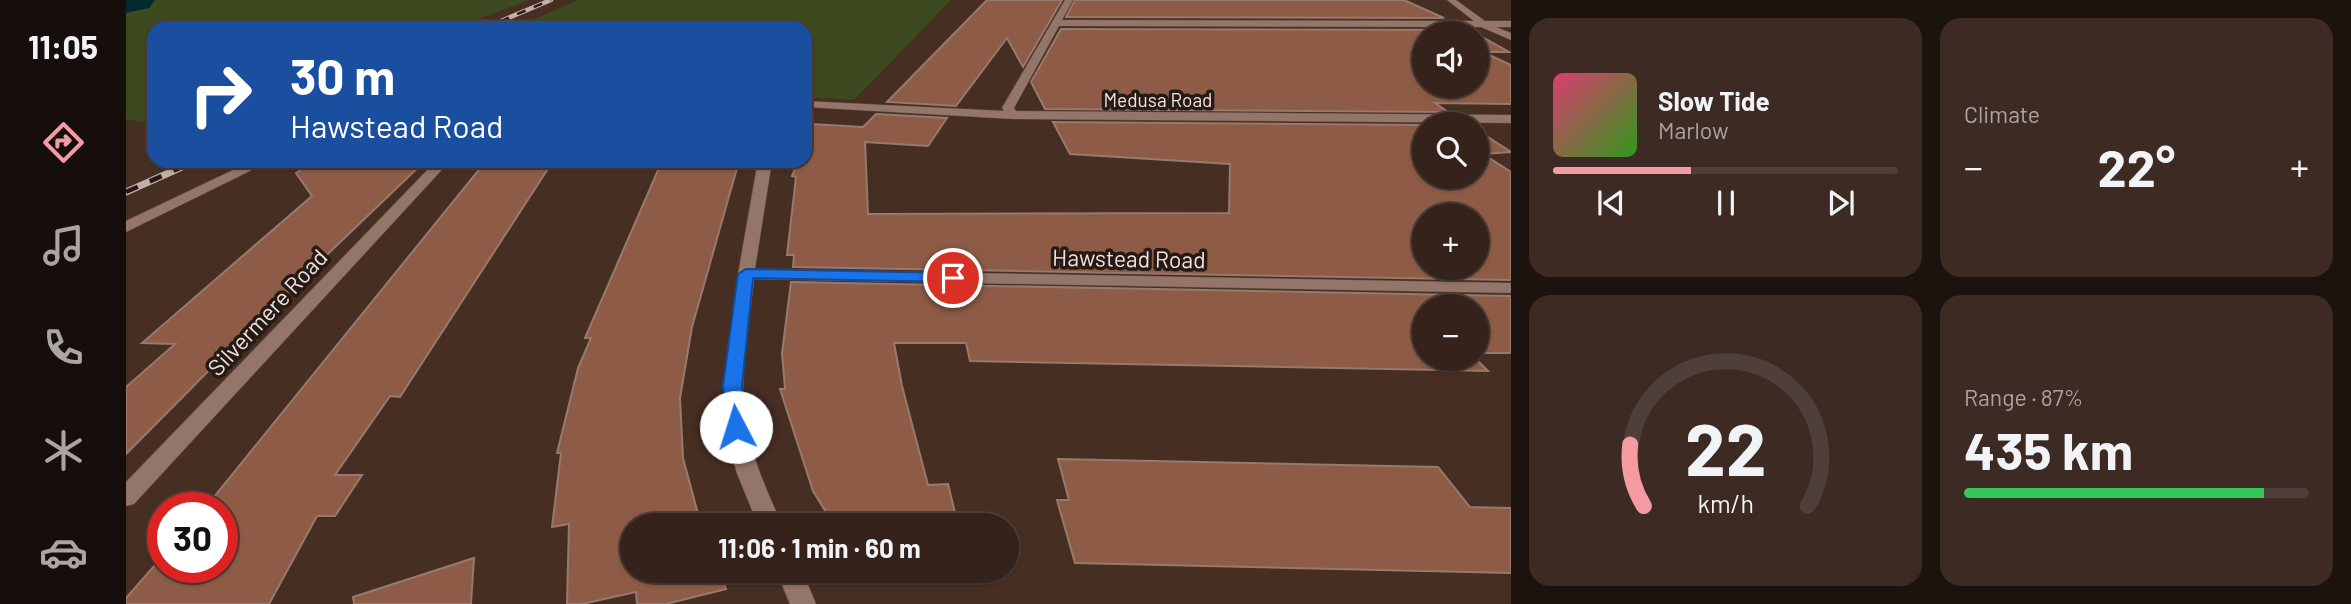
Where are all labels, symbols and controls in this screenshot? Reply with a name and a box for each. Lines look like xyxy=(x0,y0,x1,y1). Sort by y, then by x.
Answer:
map controls xyxy=(1412,21,1489,371)
button: sound xyxy=(1412,21,1489,98)
text: 11:05 xyxy=(28,27,98,65)
text: 30 m xyxy=(290,46,395,105)
icon: right xyxy=(175,49,266,140)
text: Slow Tide xyxy=(1658,85,1770,116)
street label: Medusa Road xyxy=(1104,88,1212,111)
text: Climate xyxy=(1964,100,2040,128)
text: Hawstead Road xyxy=(290,106,504,144)
button: search xyxy=(1412,112,1489,189)
text: Marlow xyxy=(1658,116,1729,144)
icon: directions xyxy=(39,118,88,167)
text: 22° xyxy=(2098,135,2175,197)
text: − xyxy=(1964,143,1983,189)
text: + xyxy=(2290,143,2309,189)
icon: previous xyxy=(1592,184,1630,222)
icon: pause xyxy=(1707,184,1745,222)
icon: next xyxy=(1822,184,1860,222)
button: + xyxy=(1412,203,1489,280)
icon: music xyxy=(39,221,88,270)
street label: Silvermere Road xyxy=(201,243,333,381)
street label: Hawstead Road xyxy=(1052,243,1206,273)
pin xyxy=(923,248,983,308)
icon: arrive xyxy=(934,259,972,297)
button: − xyxy=(1412,294,1489,371)
icon: phone xyxy=(39,323,88,372)
text: Range · 87% xyxy=(1964,383,2083,411)
position arrow xyxy=(699,390,773,464)
text: 22 xyxy=(1685,404,1766,492)
text: 435 km xyxy=(1964,418,2133,480)
icon: climate xyxy=(39,426,88,475)
text: km/h xyxy=(1697,488,1754,518)
speed limit sign: 30 xyxy=(147,492,238,583)
icon: car xyxy=(39,528,88,577)
text: 11:06 · 1 min · 60 m xyxy=(718,532,921,563)

